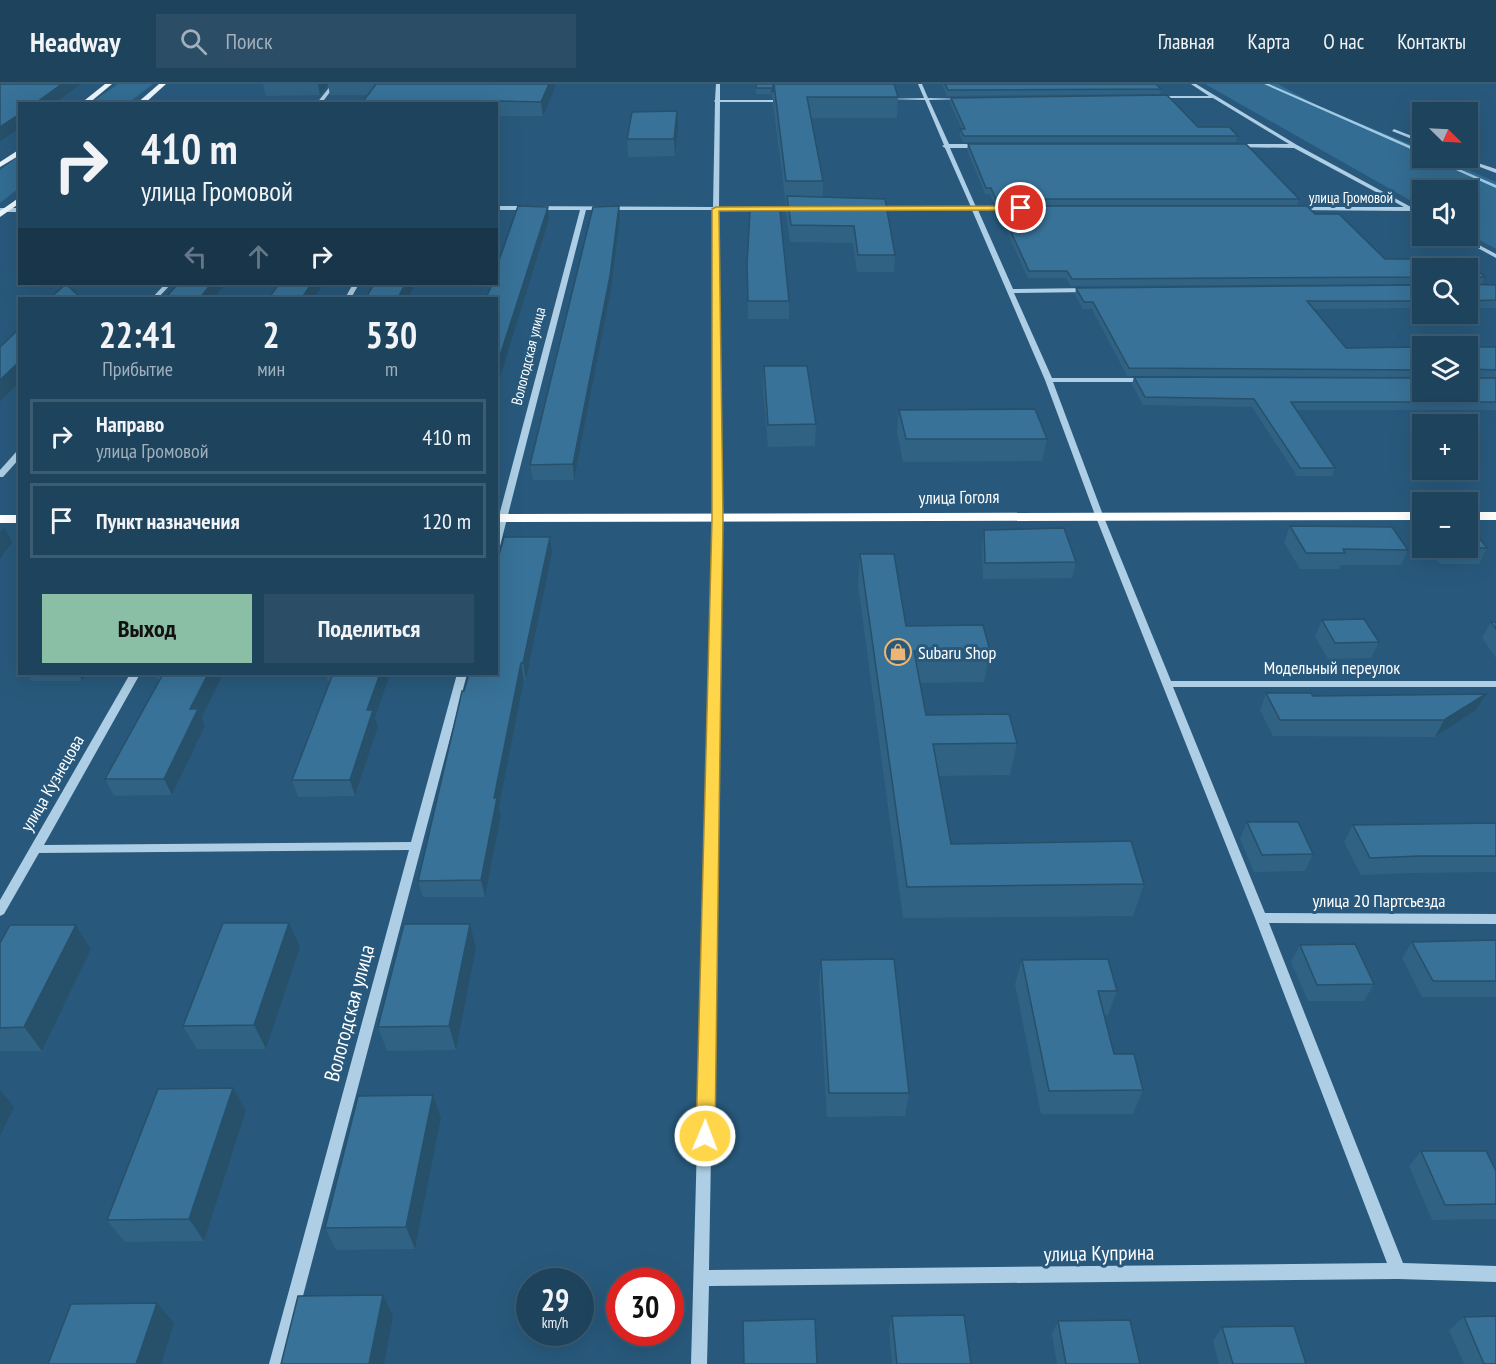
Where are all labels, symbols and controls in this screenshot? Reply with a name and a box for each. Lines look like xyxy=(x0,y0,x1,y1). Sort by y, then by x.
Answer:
search box xyxy=(156,14,576,68)
text: Headway xyxy=(30,23,120,60)
icon: search xyxy=(177,25,210,58)
text: Поиск xyxy=(225,27,272,55)
text: Главная xyxy=(1158,28,1214,55)
text: Карта xyxy=(1247,28,1290,55)
text: О нас xyxy=(1323,28,1364,55)
text: Контакты xyxy=(1397,28,1466,55)
north arrow xyxy=(1412,102,1478,168)
map controls xyxy=(1412,102,1478,558)
text: 410 m xyxy=(141,121,238,176)
icon: right xyxy=(42,126,120,204)
text: улица Громовой xyxy=(141,174,293,208)
button: sound xyxy=(1412,180,1478,246)
pin xyxy=(995,182,1046,233)
street label: улица Громовой xyxy=(1309,188,1393,207)
icon: arrive xyxy=(1004,191,1037,224)
icon: left xyxy=(179,240,212,273)
icon: ahead xyxy=(242,240,275,273)
icon: right xyxy=(305,240,338,273)
button: search xyxy=(1412,258,1478,324)
street label: Вологодская улица xyxy=(507,305,549,407)
text: 22:41 xyxy=(99,311,177,358)
text: 2 xyxy=(263,311,280,358)
text: 530 xyxy=(366,311,417,358)
button: layers xyxy=(1412,336,1478,402)
text: Прибытие xyxy=(102,356,173,382)
text: мин xyxy=(257,356,285,382)
text: m xyxy=(385,356,398,382)
text: Направо xyxy=(96,410,164,438)
button: + xyxy=(1412,414,1478,480)
icon: right xyxy=(45,420,78,453)
text: 410 m xyxy=(422,423,471,451)
text: улица Громовой xyxy=(96,438,209,464)
street label: улица Гоголя xyxy=(919,485,999,509)
button: − xyxy=(1412,492,1478,558)
icon: arrive xyxy=(45,504,78,537)
text: Пункт назначения xyxy=(96,507,240,535)
text: 120 m xyxy=(422,507,471,535)
button: Выход xyxy=(42,594,252,663)
button: Поделиться xyxy=(264,594,474,663)
shop icon: Subaru Shop xyxy=(883,637,913,667)
place label: Subaru Shop xyxy=(918,641,996,664)
street label: Модельный переулок xyxy=(1264,656,1400,679)
street label: улица Кузнецова xyxy=(15,730,89,836)
street label: улица 20 Партсъезда xyxy=(1313,889,1445,912)
street label: Вологодская улица xyxy=(318,942,380,1084)
position arrow xyxy=(673,1104,737,1168)
street label: улица Куприна xyxy=(1043,1239,1155,1267)
speed limit sign: 30 xyxy=(606,1268,684,1346)
text: 29 xyxy=(541,1280,569,1319)
text: km/h xyxy=(542,1313,568,1332)

